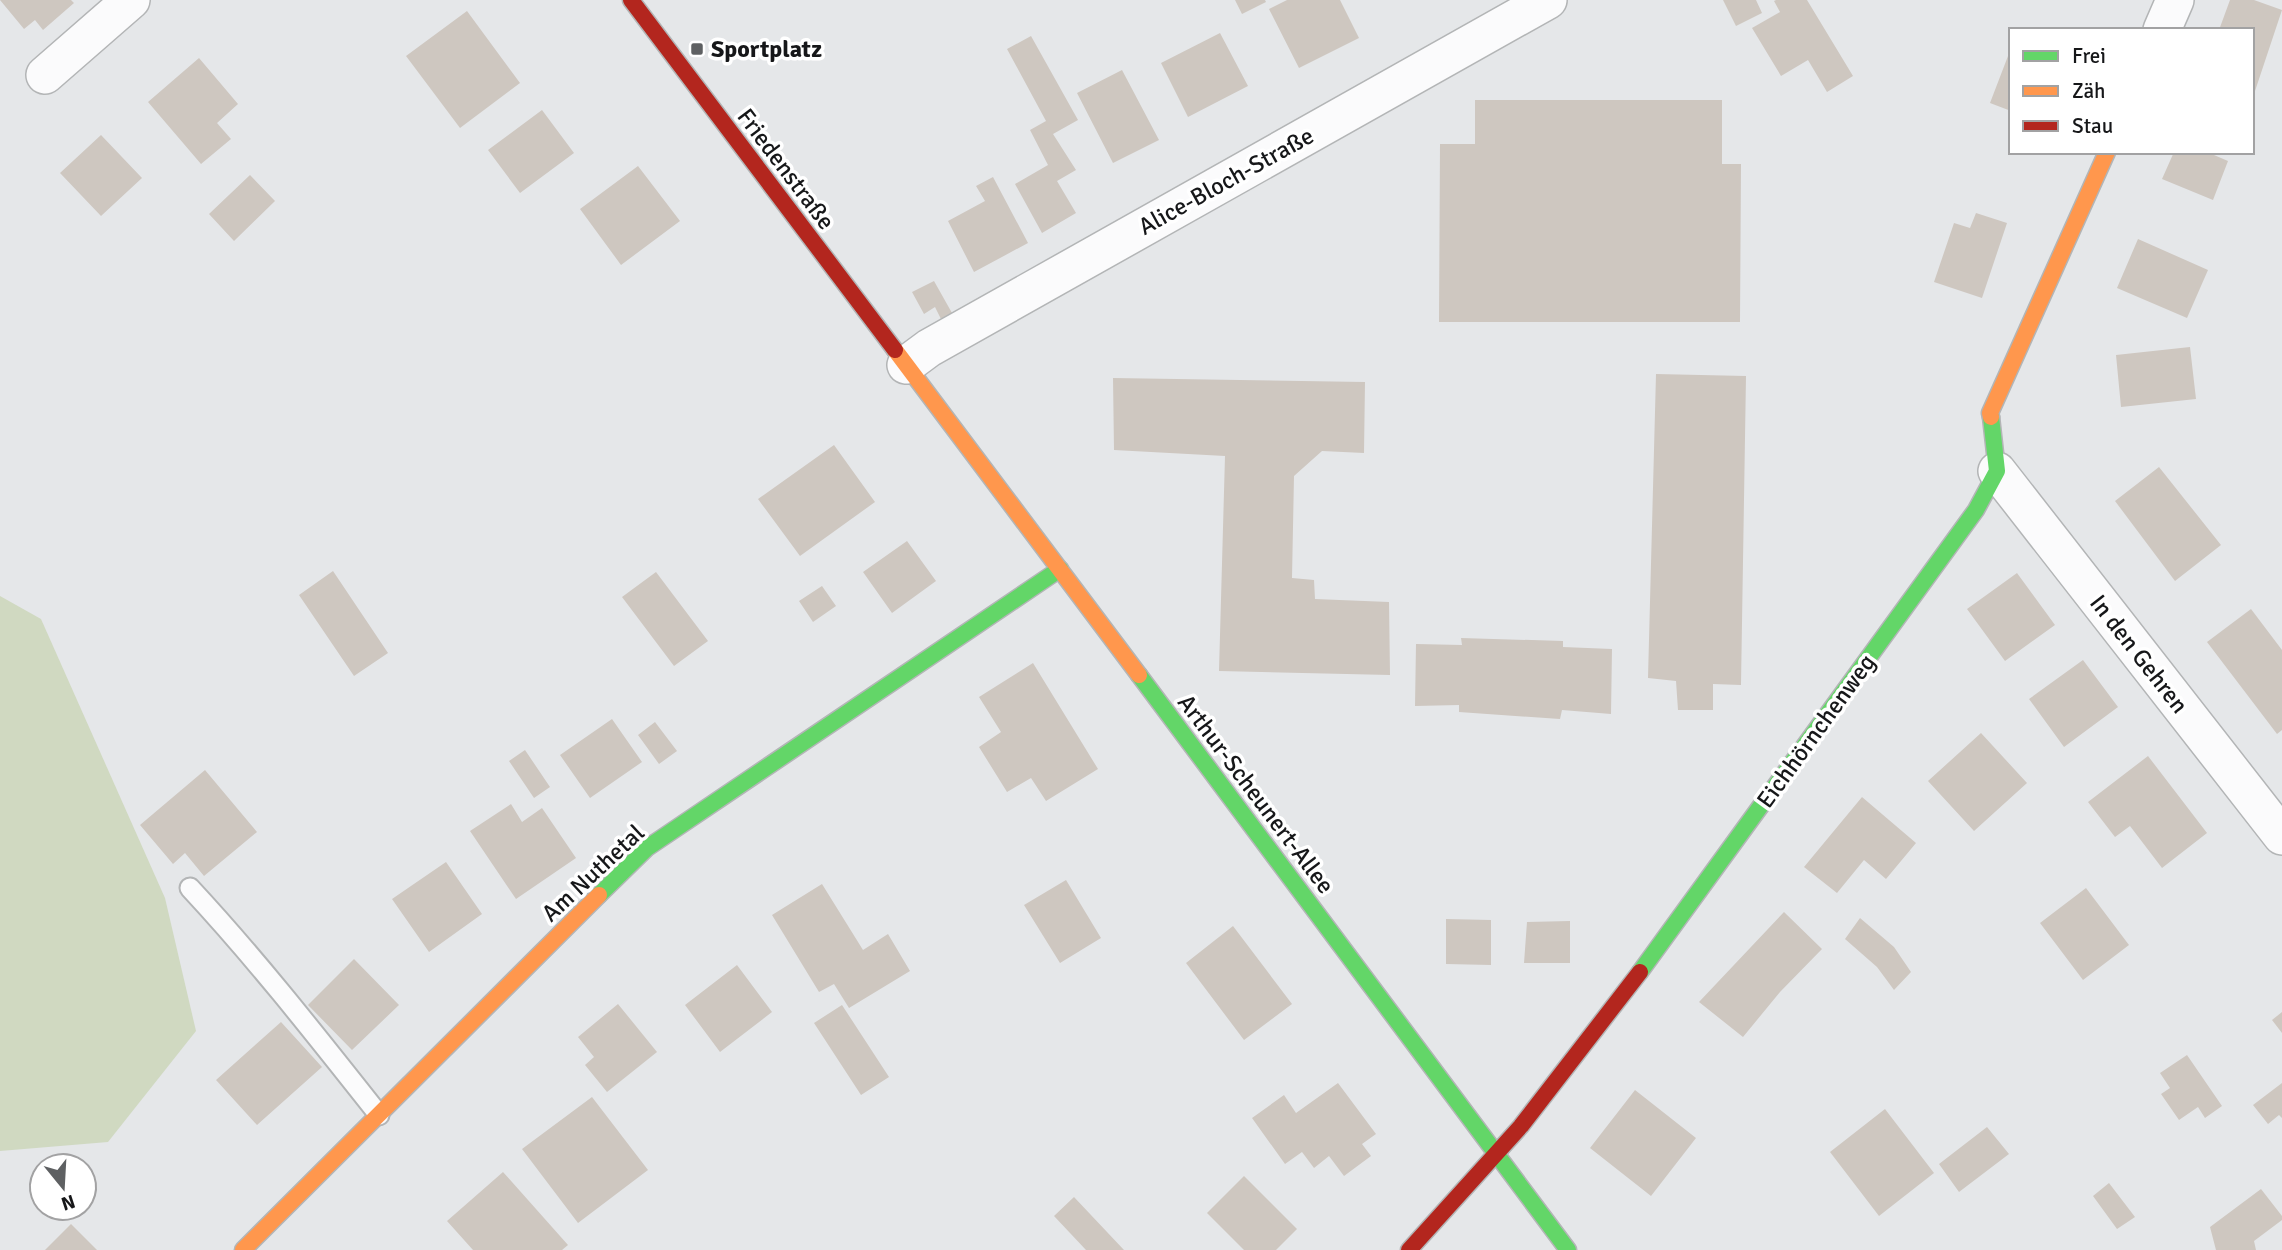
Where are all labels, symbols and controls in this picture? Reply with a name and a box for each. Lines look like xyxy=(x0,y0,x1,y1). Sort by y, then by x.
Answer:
legend xyxy=(2009,28,2254,154)
place label: Sportplatz xyxy=(711,34,822,64)
marker: Sportplatz xyxy=(689,41,705,57)
text: Frei xyxy=(2072,43,2106,69)
text: Zäh xyxy=(2072,78,2106,104)
street label: Friedenstraße xyxy=(731,102,841,236)
text: Stau xyxy=(2072,113,2113,139)
street label: Alice-Bloch-Straße xyxy=(1133,120,1319,242)
street label: In den Gehren xyxy=(2083,589,2195,719)
street label: Eichhörnchenweg xyxy=(1750,648,1882,814)
street label: Arthur-Scheunert-Allee xyxy=(1171,688,1341,900)
street label: Am Nuthetal xyxy=(535,818,651,928)
north arrow xyxy=(28,1152,98,1222)
text: N xyxy=(58,1189,78,1216)

